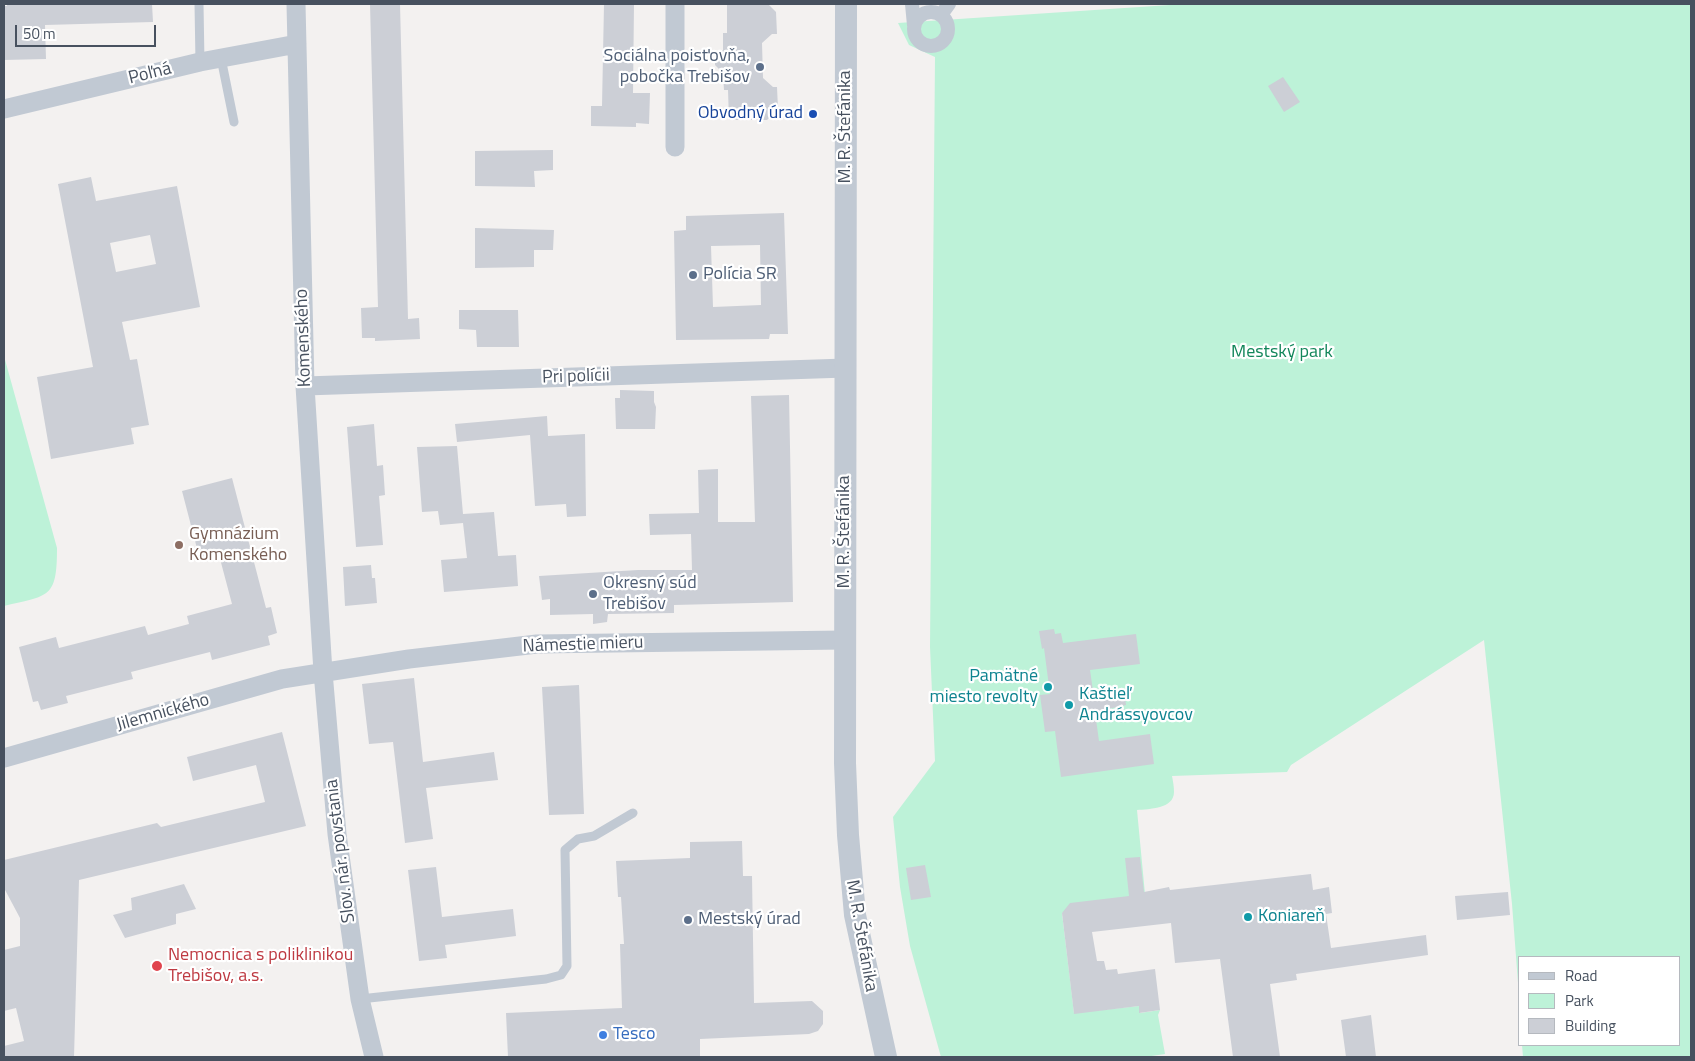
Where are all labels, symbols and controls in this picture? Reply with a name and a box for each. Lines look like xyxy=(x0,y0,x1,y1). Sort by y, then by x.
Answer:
scale bar xyxy=(18,15,159,47)
text: 50 m xyxy=(23,22,56,45)
place label: Sociálna poisťovňa, pobočka Trebišov xyxy=(604,46,750,88)
street label: Poľná xyxy=(126,58,174,90)
marker: Sociálna poisťovňa, pobočka Trebišov xyxy=(754,61,766,73)
street label: M. R. Štefánika xyxy=(835,70,857,184)
place label: Obvodný úrad xyxy=(698,103,803,125)
marker: Obvodný úrad xyxy=(807,108,819,120)
place label: Polícia SR xyxy=(703,264,777,286)
marker: Polícia SR xyxy=(687,269,699,281)
street label: Komenského xyxy=(291,289,317,387)
park label: Mestský park xyxy=(1231,342,1333,364)
street label: Pri polícii xyxy=(542,365,610,389)
street label: M. R. Štefánika xyxy=(834,475,856,589)
place label: Gymnázium Komenského xyxy=(189,524,287,566)
marker: Gymnázium Komenského xyxy=(173,539,185,551)
place label: Okresný súd Trebišov xyxy=(603,573,697,616)
marker: Okresný súd Trebišov xyxy=(587,588,599,600)
street label: Námestie mieru xyxy=(522,632,644,658)
place label: Pamätné miesto revolty xyxy=(930,666,1038,709)
marker: Pamätné miesto revolty xyxy=(1042,681,1054,693)
place label: Kaštieľ Andrássyovcov xyxy=(1079,684,1193,726)
street label: Jilemnického xyxy=(114,689,212,737)
marker: Kaštieľ Andrássyovcov xyxy=(1063,699,1075,711)
street label: Slov. nár. povstania xyxy=(321,778,361,924)
street label: M. R. Štefánika xyxy=(841,878,881,994)
place label: Koniareň xyxy=(1258,906,1325,928)
place label: Mestský úrad xyxy=(698,909,801,931)
marker: Koniareň xyxy=(1242,911,1254,923)
marker: Mestský úrad xyxy=(682,914,694,926)
place label: Nemocnica s poliklinikou Trebišov, a.s. xyxy=(168,945,353,988)
legend xyxy=(1518,956,1680,1046)
marker: Nemocnica s poliklinikou Trebišov, a.s. xyxy=(150,959,164,973)
text: Road xyxy=(1565,964,1597,987)
text: Park xyxy=(1565,989,1594,1012)
text: Building xyxy=(1565,1014,1616,1037)
place label: Tesco xyxy=(613,1024,656,1046)
marker: Tesco xyxy=(597,1029,609,1041)

